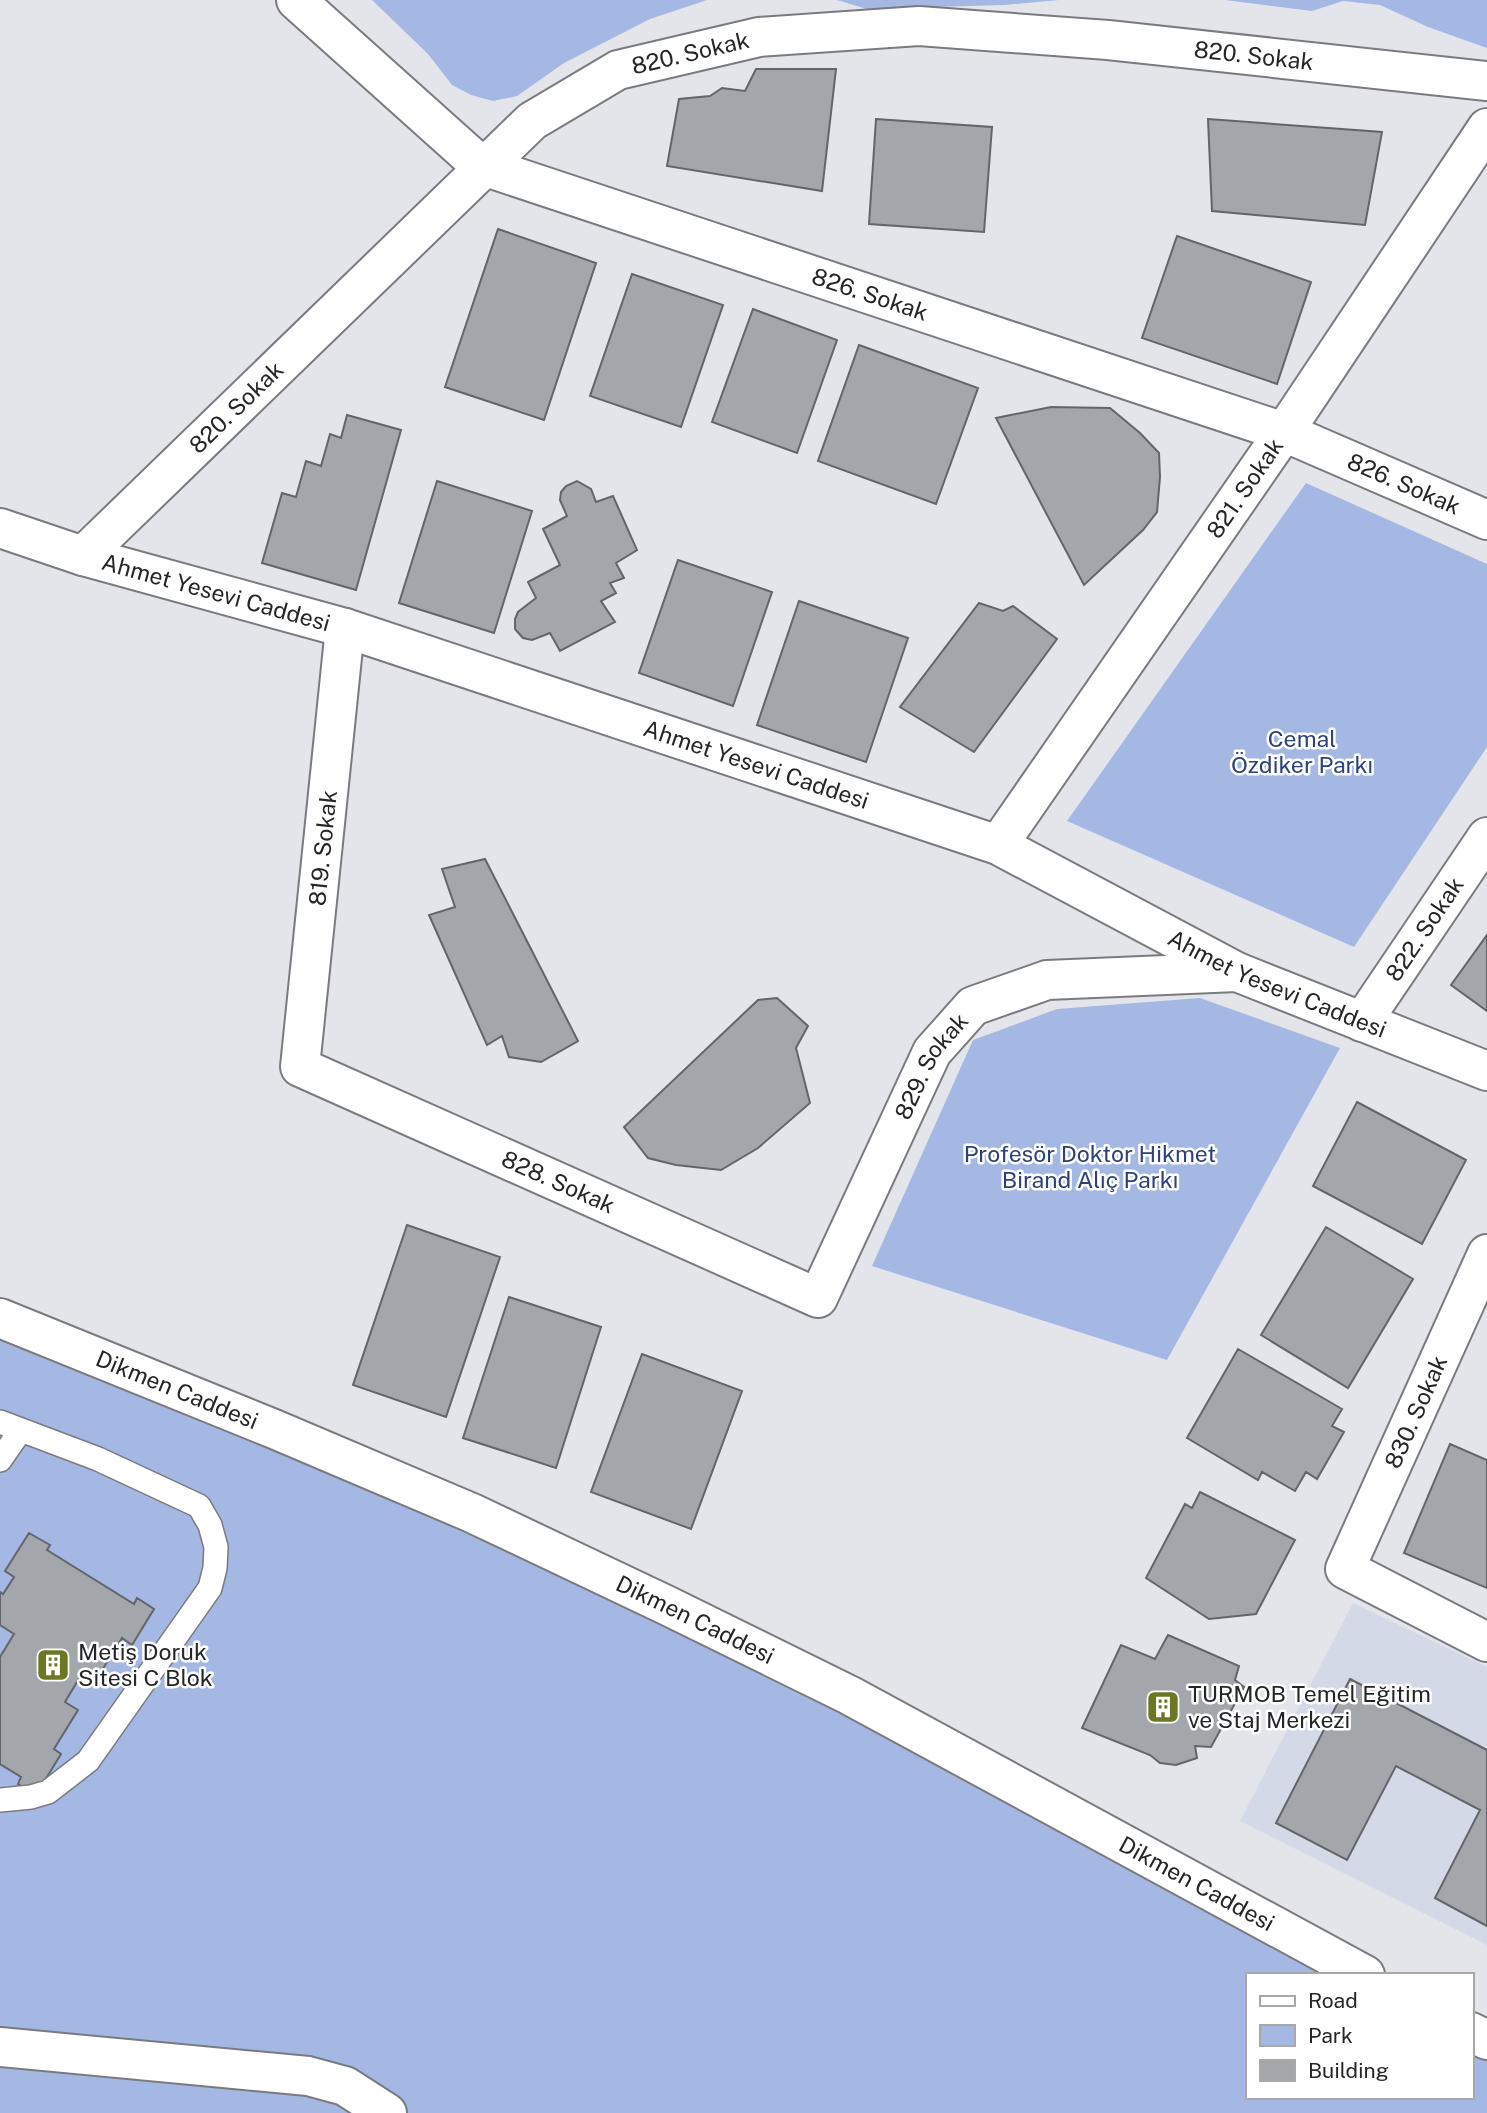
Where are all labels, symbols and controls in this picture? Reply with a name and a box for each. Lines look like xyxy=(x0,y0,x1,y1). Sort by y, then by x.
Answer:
street label: 820. Sokak xyxy=(629,26,752,79)
street label: 820. Sokak xyxy=(1193,35,1315,75)
street label: 826. Sokak xyxy=(809,262,931,326)
street label: 820. Sokak xyxy=(183,356,288,459)
street label: 821. Sokak xyxy=(1201,433,1289,543)
street label: 826. Sokak xyxy=(1344,447,1465,520)
street label: Ahmet Yesevi Caddesi xyxy=(99,548,333,636)
street label: Ahmet Yesevi Caddesi xyxy=(640,714,872,814)
park label: Cemal Özdiker Parkı xyxy=(1231,725,1373,778)
street label: 819. Sokak xyxy=(303,789,342,907)
street label: 822. Sokak xyxy=(1380,872,1469,986)
street label: Ahmet Yesevi Caddesi xyxy=(1164,924,1390,1043)
street label: 829. Sokak xyxy=(889,1007,973,1123)
park label: Profesör Doktor Hikmet Birand Alıç Parkı xyxy=(964,1140,1216,1193)
street label: 828. Sokak xyxy=(498,1145,619,1219)
street label: Dikmen Caddesi xyxy=(92,1344,262,1434)
street label: 830. Sokak xyxy=(1379,1351,1452,1472)
street label: Dikmen Caddesi xyxy=(612,1569,779,1669)
place label: Metiş Doruk Sitesi C Blok xyxy=(78,1638,213,1691)
building icon: Metiş Doruk Sitesi C Blok xyxy=(34,1646,72,1684)
place label: TURMOB Temel Eğitim ve Staj Merkezi xyxy=(1188,1680,1431,1733)
building icon: TURMOB Temel Eğitim ve Staj Merkezi xyxy=(1144,1688,1182,1726)
street label: Dikmen Caddesi xyxy=(1115,1830,1279,1936)
legend xyxy=(1246,1973,1473,2099)
text: Road xyxy=(1308,1988,1358,2013)
text: Park xyxy=(1308,2023,1353,2048)
text: Building xyxy=(1308,2058,1389,2083)

